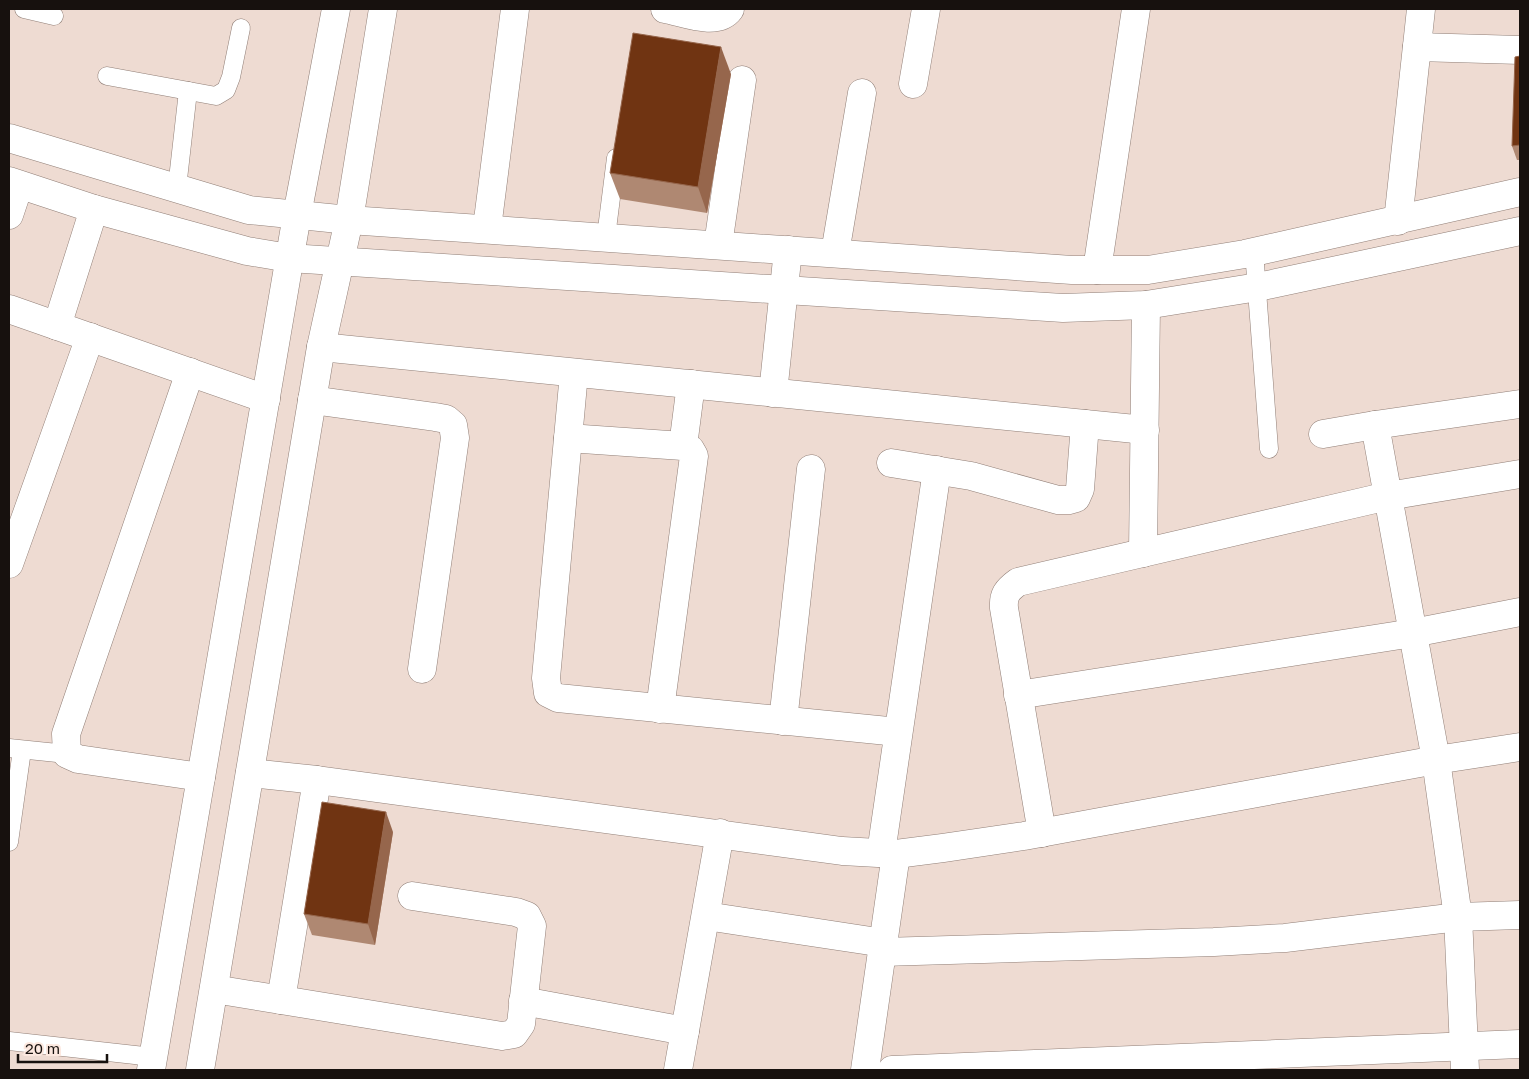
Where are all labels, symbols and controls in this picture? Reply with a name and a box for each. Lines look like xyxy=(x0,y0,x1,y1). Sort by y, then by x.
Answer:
scale bar xyxy=(18,1032,106,1064)
text: 20 m xyxy=(25,1039,60,1057)

